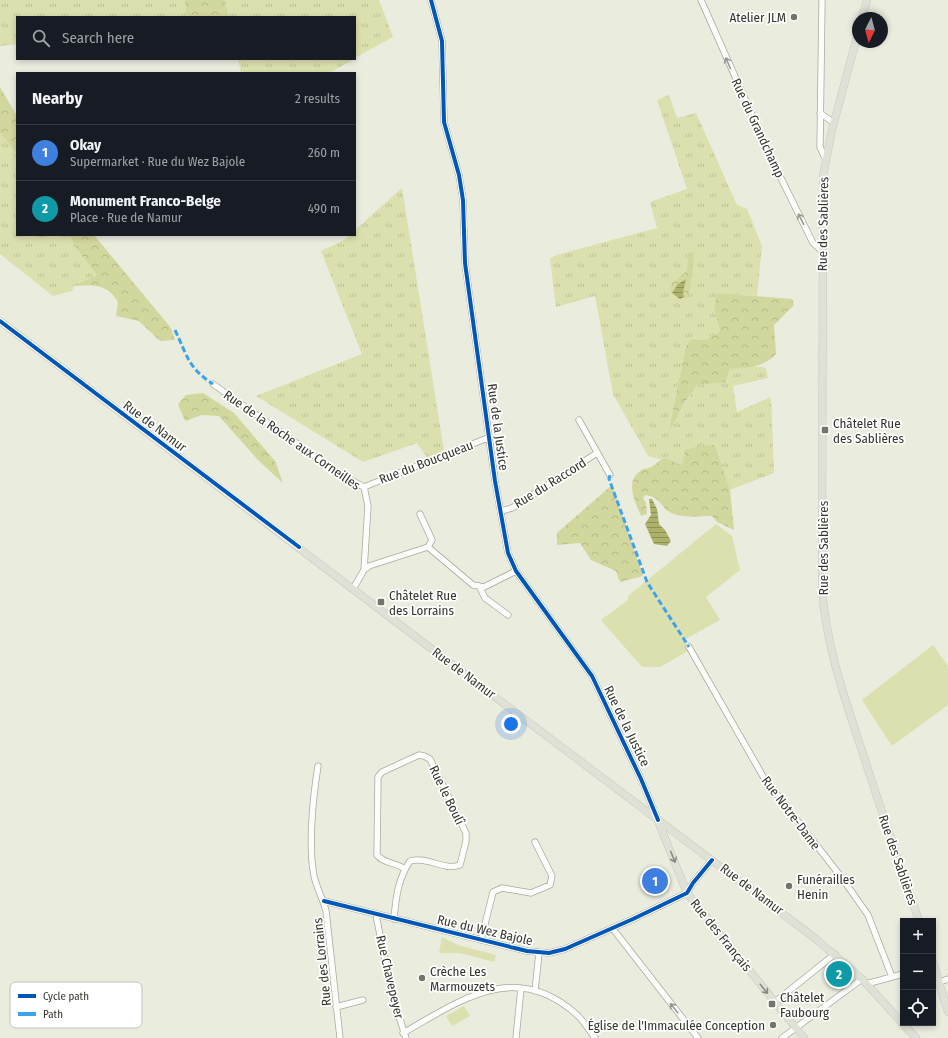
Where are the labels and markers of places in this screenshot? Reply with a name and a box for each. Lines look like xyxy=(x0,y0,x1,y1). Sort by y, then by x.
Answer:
place label: Atelier JLM xyxy=(730,10,786,25)
marker: Atelier JLM xyxy=(789,12,799,22)
place label: Châtelet Rue des Sablières xyxy=(833,416,904,446)
marker: Châtelet Rue des Sablières xyxy=(820,425,830,435)
place label: Châtelet Rue des Lorrains xyxy=(389,588,457,618)
marker: Châtelet Rue des Lorrains xyxy=(376,597,386,607)
pin: 1 xyxy=(642,866,668,896)
place label: Funérailles Henin xyxy=(797,872,855,902)
marker: Funérailles Henin xyxy=(784,881,794,891)
pin: 2 xyxy=(826,959,852,989)
place label: Crèche Les Marmouzets xyxy=(430,964,496,994)
marker: Crèche Les Marmouzets xyxy=(417,973,427,983)
place label: Châtelet Faubourg xyxy=(780,990,830,1020)
marker: Châtelet Faubourg xyxy=(767,999,777,1009)
place label: Église de l'Immaculée Conception xyxy=(588,1018,765,1033)
marker: Église de l'Immaculée Conception xyxy=(768,1020,778,1030)

